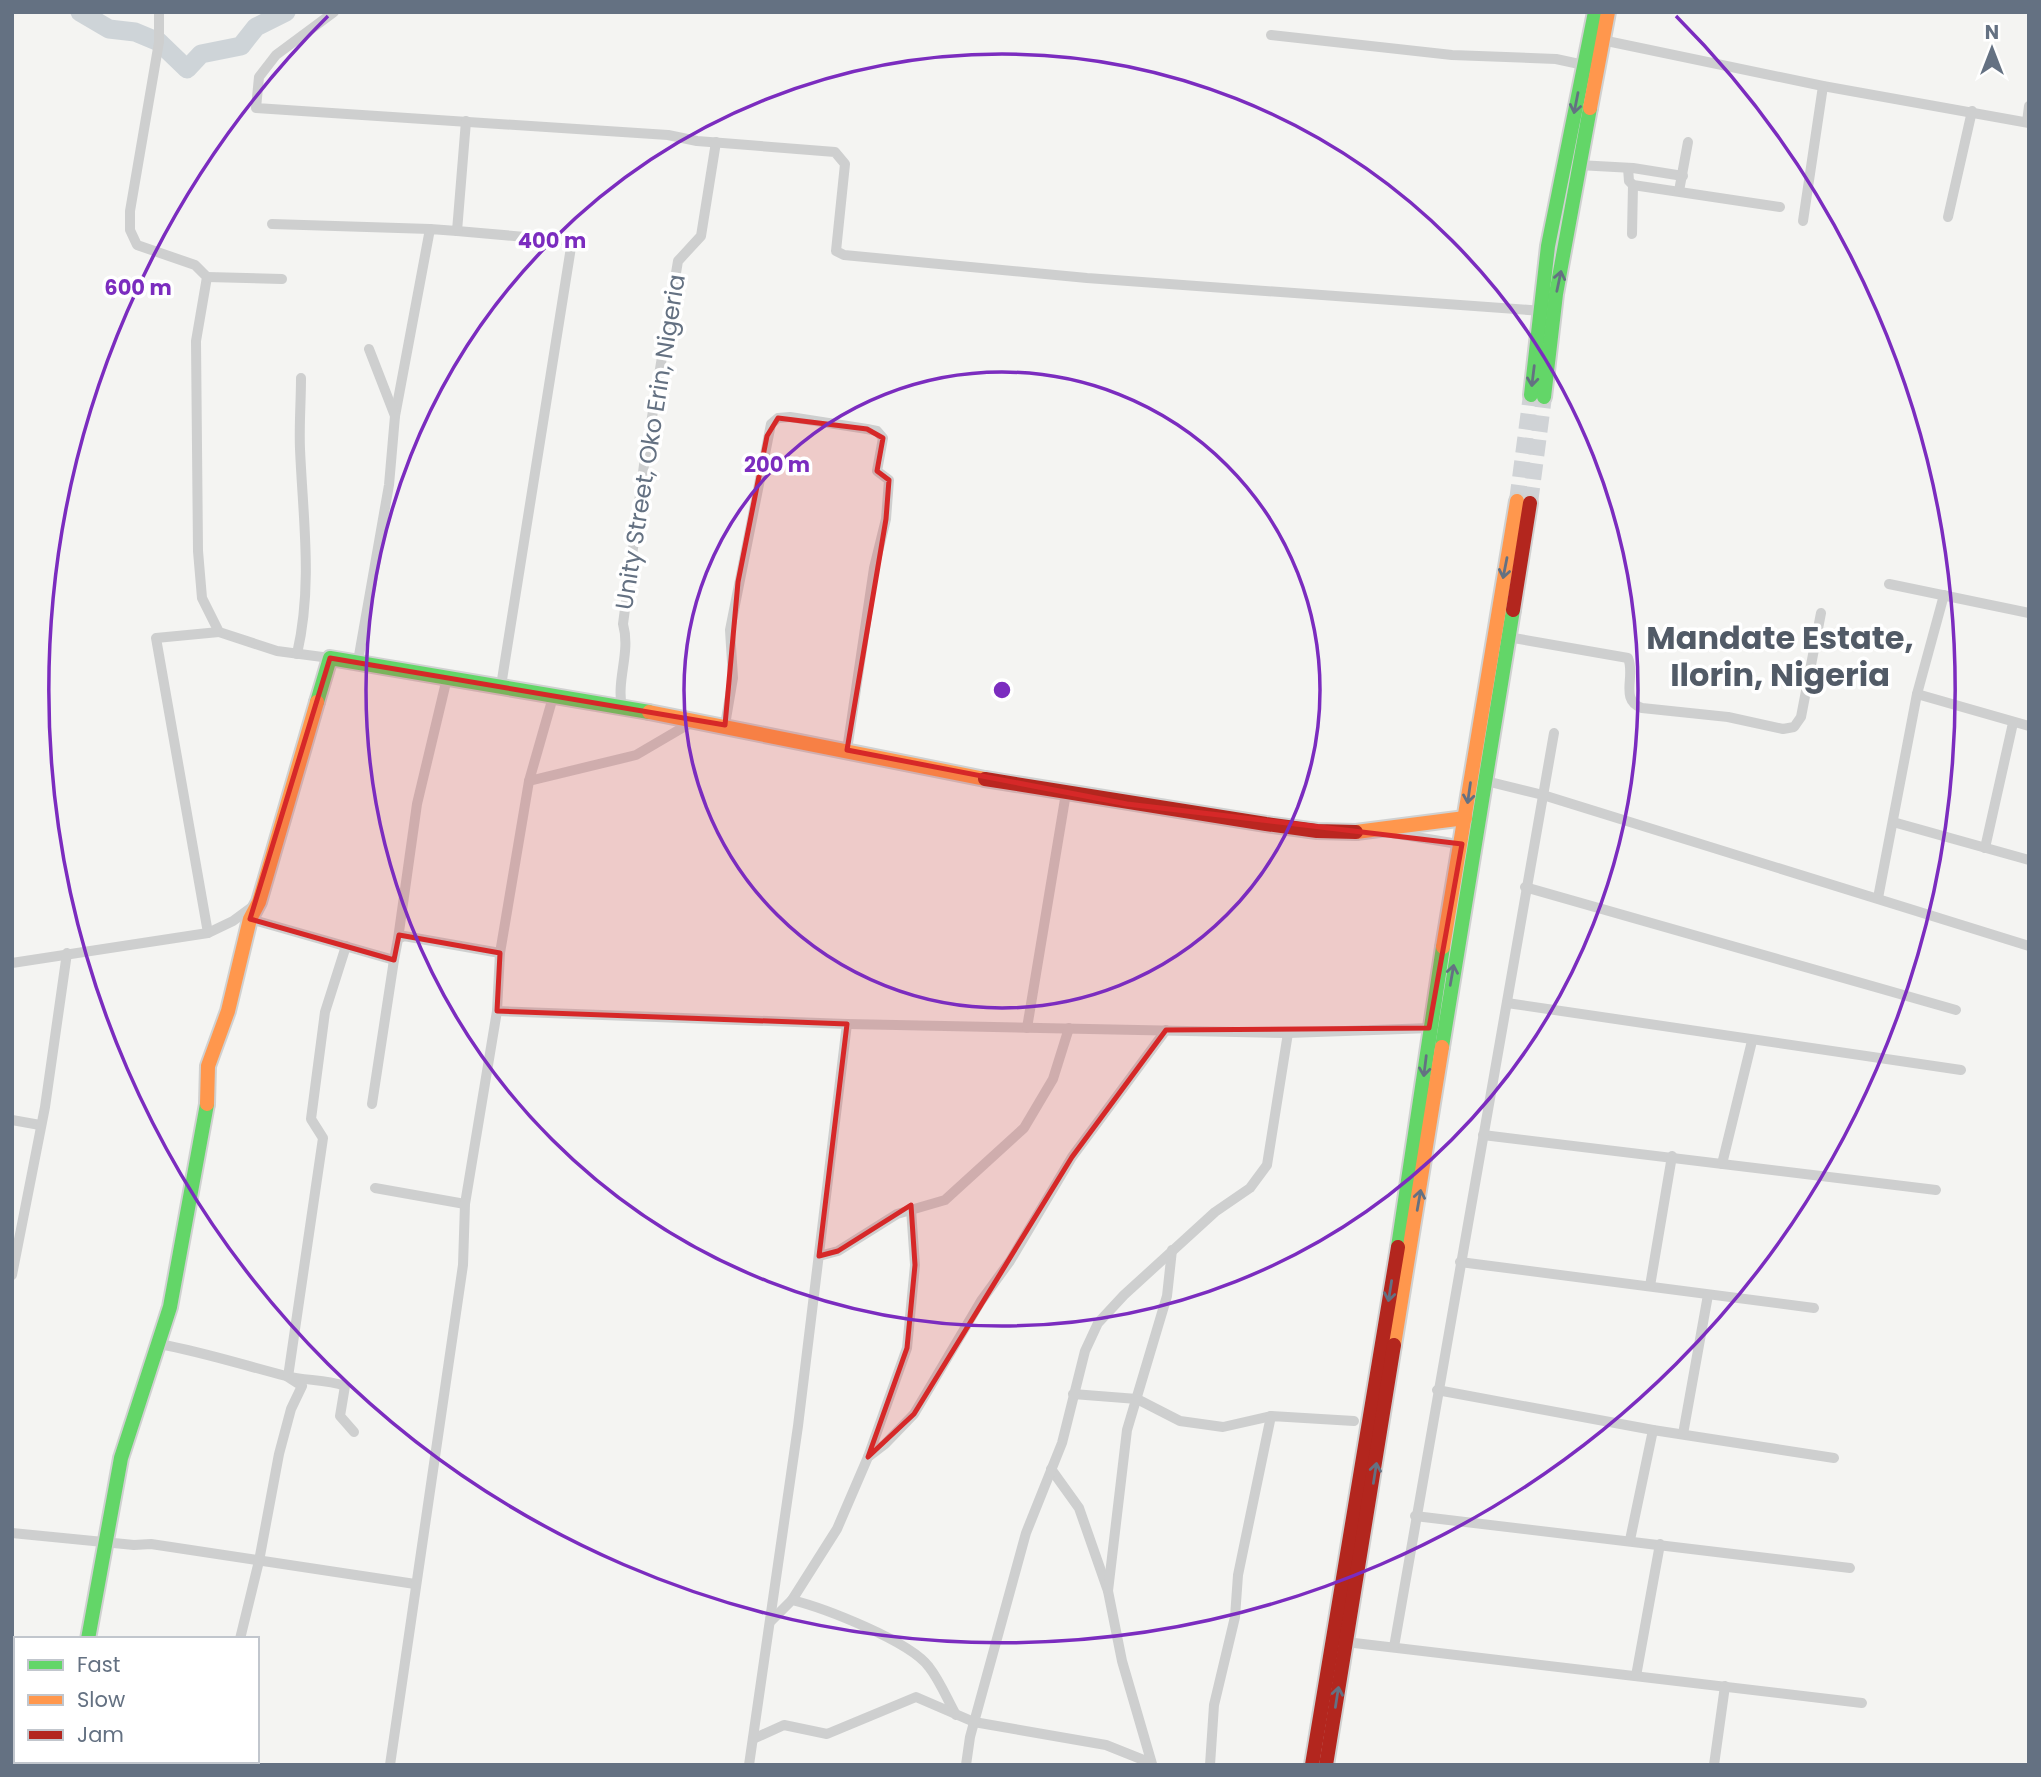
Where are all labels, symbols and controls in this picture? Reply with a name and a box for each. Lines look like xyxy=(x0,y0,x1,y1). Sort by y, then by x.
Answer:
north arrow xyxy=(1957,14,2027,84)
text: N xyxy=(1985,19,1999,46)
one-way arrow xyxy=(1569,91,1582,114)
text: 400 m xyxy=(518,226,586,255)
one-way arrow xyxy=(1552,270,1566,293)
street label: Unity Street, Oko Erin, Nigeria xyxy=(607,272,693,612)
text: 600 m xyxy=(104,273,172,302)
one-way arrow xyxy=(1527,364,1540,387)
text: 200 m xyxy=(744,450,810,479)
one-way arrow xyxy=(1497,556,1511,579)
district label: Mandate Estate, Ilorin, Nigeria xyxy=(1646,615,1914,697)
centre of rings xyxy=(990,678,1014,702)
one-way arrow xyxy=(1462,781,1475,804)
one-way arrow xyxy=(1446,964,1459,987)
one-way arrow xyxy=(1419,1054,1432,1077)
one-way arrow xyxy=(1413,1189,1426,1212)
one-way arrow xyxy=(1384,1279,1397,1301)
one-way arrow xyxy=(1369,1462,1382,1485)
legend xyxy=(14,1637,259,1763)
text: Fast xyxy=(77,1650,120,1679)
text: Slow xyxy=(77,1685,125,1714)
one-way arrow xyxy=(1331,1686,1344,1709)
text: Jam xyxy=(77,1720,124,1749)

